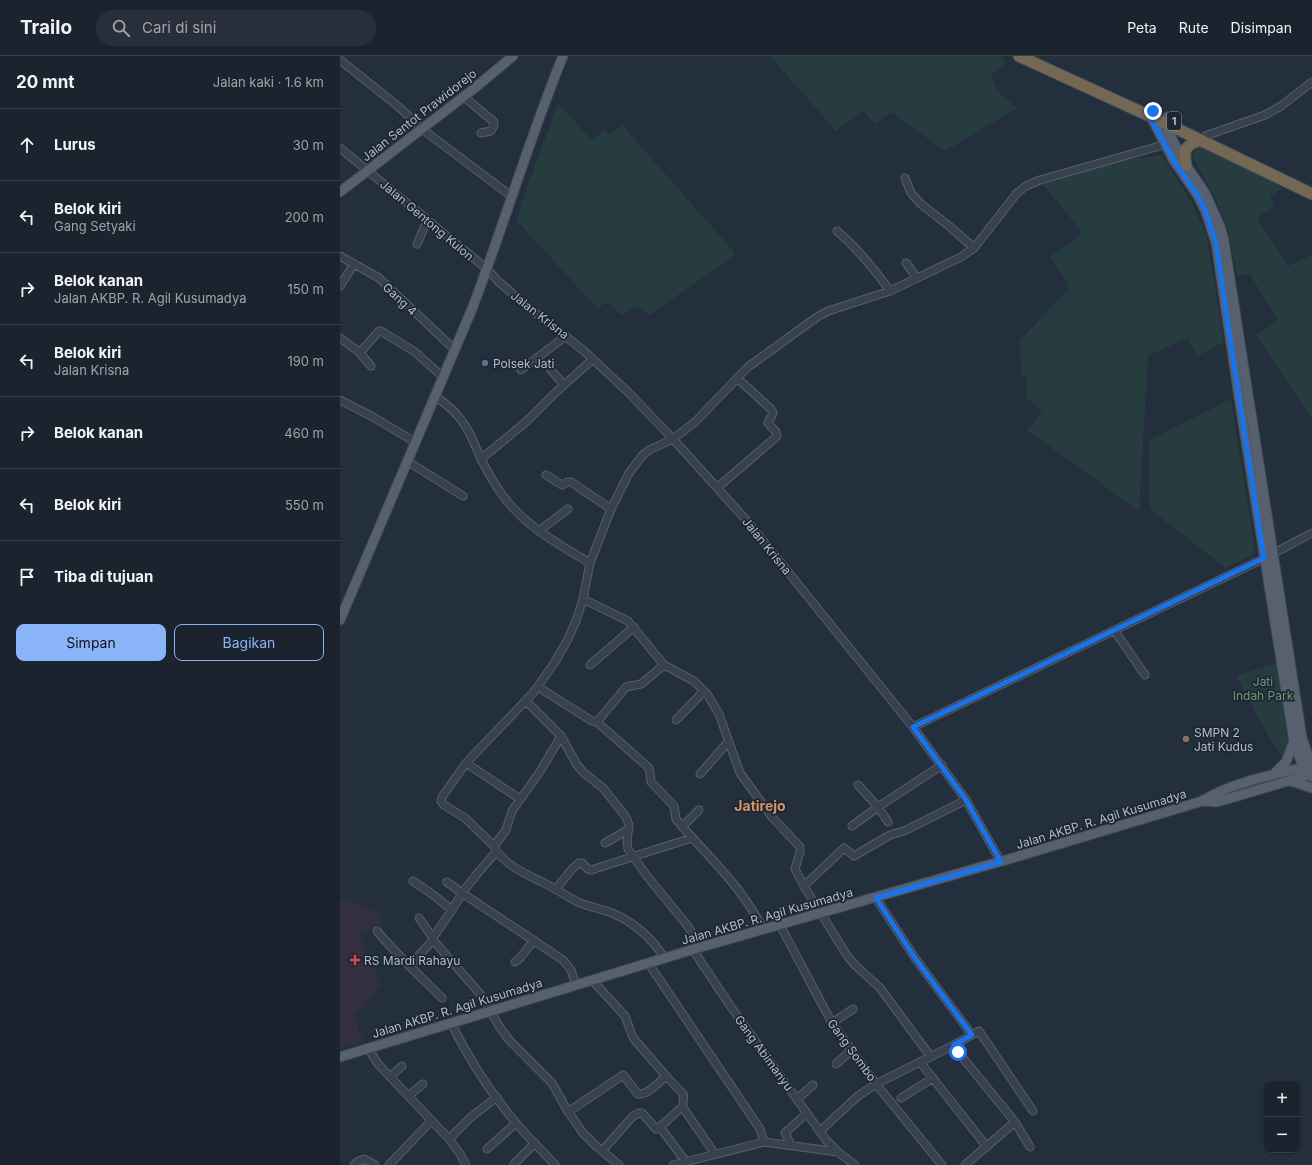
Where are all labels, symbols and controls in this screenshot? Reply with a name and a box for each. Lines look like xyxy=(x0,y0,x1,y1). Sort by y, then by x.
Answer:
search box xyxy=(96,10,376,46)
text: Trailo xyxy=(20,16,72,39)
icon: search xyxy=(110,17,132,39)
text: Cari di sini xyxy=(142,18,216,37)
text: Peta xyxy=(1127,19,1157,36)
text: Rute xyxy=(1179,19,1209,36)
text: Disimpan xyxy=(1231,19,1292,36)
street label: Jalan Sentot Prawidorejo xyxy=(359,66,479,164)
text: 20 mnt xyxy=(16,72,75,92)
text: Jalan kaki · 1.6 km xyxy=(213,74,324,90)
route end xyxy=(1144,102,1162,120)
road number: 1 xyxy=(1167,112,1181,130)
icon: ahead xyxy=(16,134,38,156)
text: Lurus xyxy=(54,135,96,154)
text: 30 m xyxy=(293,137,324,153)
street label: Jalan Gentong Kulon xyxy=(377,176,477,264)
text: Belok kiri xyxy=(54,199,121,218)
icon: left xyxy=(16,206,38,228)
text: 200 m xyxy=(285,209,324,225)
text: Gang Setyaki xyxy=(54,218,136,234)
text: Belok kanan xyxy=(54,271,143,290)
icon: right xyxy=(16,278,38,300)
street label: Gang 4 xyxy=(380,279,420,319)
text: 150 m xyxy=(288,281,324,297)
street label: Jalan Krisna xyxy=(508,288,572,342)
text: Jalan AKBP. R. Agil Kusumadya xyxy=(54,290,246,306)
text: Belok kiri xyxy=(54,343,121,362)
icon: left xyxy=(16,350,38,372)
text: 190 m xyxy=(287,353,324,369)
place label: Polsek Jati xyxy=(493,356,555,371)
marker: Polsek Jati xyxy=(480,358,490,368)
text: Jalan Krisna xyxy=(54,362,129,378)
icon: right xyxy=(16,422,38,444)
text: Belok kanan xyxy=(54,423,143,442)
text: 460 m xyxy=(284,425,324,441)
icon: left xyxy=(16,494,38,516)
text: Belok kiri xyxy=(54,495,121,514)
text: 550 m xyxy=(285,497,324,513)
street label: Jalan Krisna xyxy=(739,514,795,578)
icon: arrive xyxy=(16,566,38,588)
text: Tiba di tujuan xyxy=(54,567,153,586)
button: Simpan xyxy=(16,624,166,661)
button: Bagikan xyxy=(174,624,324,661)
park label: Jati Indah Park xyxy=(1233,674,1294,703)
place label: SMPN 2 Jati Kudus xyxy=(1194,725,1253,754)
marker: SMPN 2 Jati Kudus xyxy=(1181,734,1191,744)
street label: Jalan AKBP. R. Agil Kusumadya xyxy=(1014,786,1188,852)
district label: Jatirejo xyxy=(734,797,786,814)
street label: Jalan AKBP. R. Agil Kusumadya xyxy=(680,884,854,948)
place label: RS Mardi Rahayu xyxy=(364,953,460,968)
marker: RS Mardi Rahayu xyxy=(349,954,361,966)
street label: Jalan AKBP. R. Agil Kusumadya xyxy=(370,975,544,1041)
street label: Gang Abimanyu xyxy=(731,1012,797,1094)
street label: Gang Sombo xyxy=(824,1016,880,1084)
route start xyxy=(949,1043,967,1061)
map controls xyxy=(1264,1081,1300,1153)
button: + xyxy=(1264,1081,1300,1117)
button: − xyxy=(1264,1117,1300,1153)

